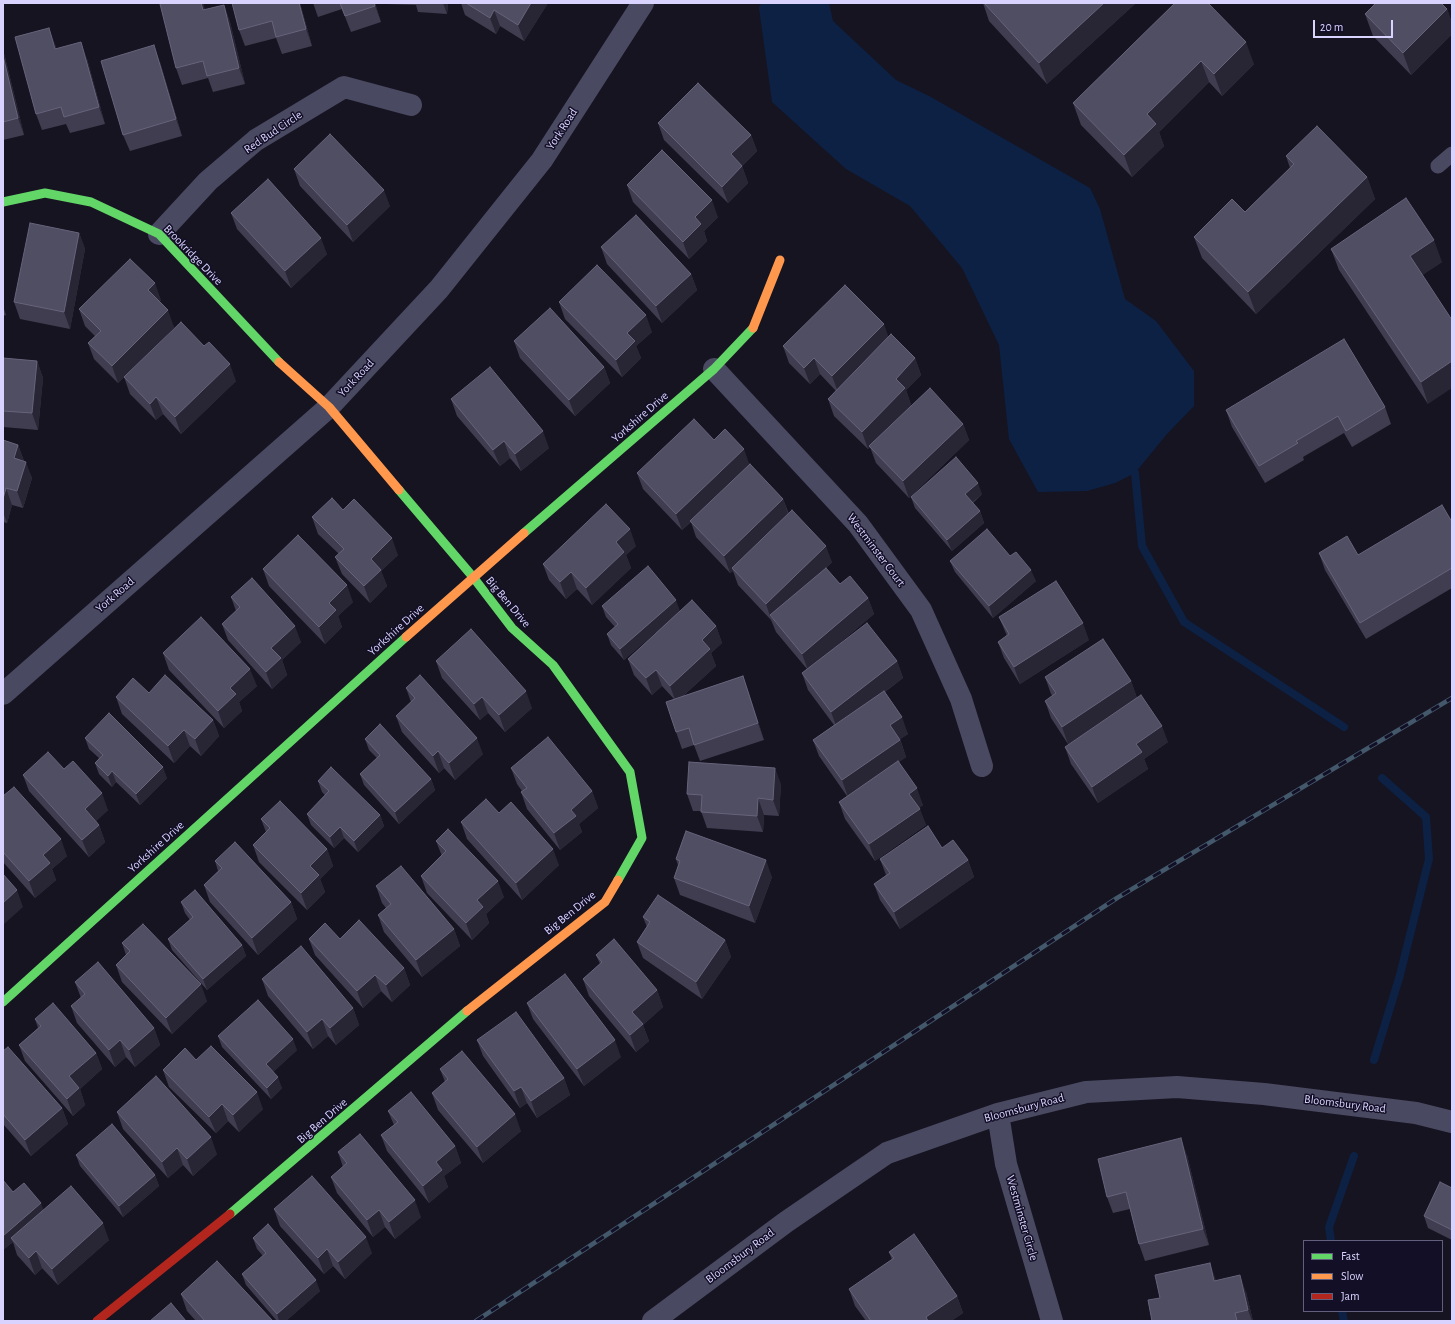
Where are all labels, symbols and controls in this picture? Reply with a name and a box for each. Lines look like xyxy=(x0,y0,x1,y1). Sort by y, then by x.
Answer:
scale bar xyxy=(1315,12,1395,38)
text: 20 m xyxy=(1320,21,1343,33)
street label: York Road xyxy=(543,106,581,152)
street label: Red Bud Circle xyxy=(241,107,305,157)
street label: Brookridge Drive xyxy=(160,222,226,288)
street label: York Road xyxy=(335,356,377,400)
street label: Yorkshire Drive xyxy=(609,388,671,446)
street label: Westminster Court xyxy=(844,511,908,589)
street label: York Road xyxy=(93,574,137,616)
street label: Big Ben Drive xyxy=(483,574,533,630)
street label: Yorkshire Drive xyxy=(365,601,427,659)
street label: Yorkshire Drive xyxy=(125,818,187,876)
street label: Big Ben Drive xyxy=(541,888,599,938)
street label: Bloomsbury Road xyxy=(982,1090,1066,1126)
street label: Bloomsbury Road xyxy=(1303,1092,1387,1116)
street label: Big Ben Drive xyxy=(294,1095,350,1147)
street label: Westminster Circle xyxy=(1003,1174,1041,1262)
street label: Bloomsbury Road xyxy=(703,1225,777,1287)
legend xyxy=(1303,1240,1443,1312)
text: Fast xyxy=(1341,1250,1360,1262)
text: Slow xyxy=(1341,1270,1363,1282)
text: Jam xyxy=(1341,1290,1360,1302)

